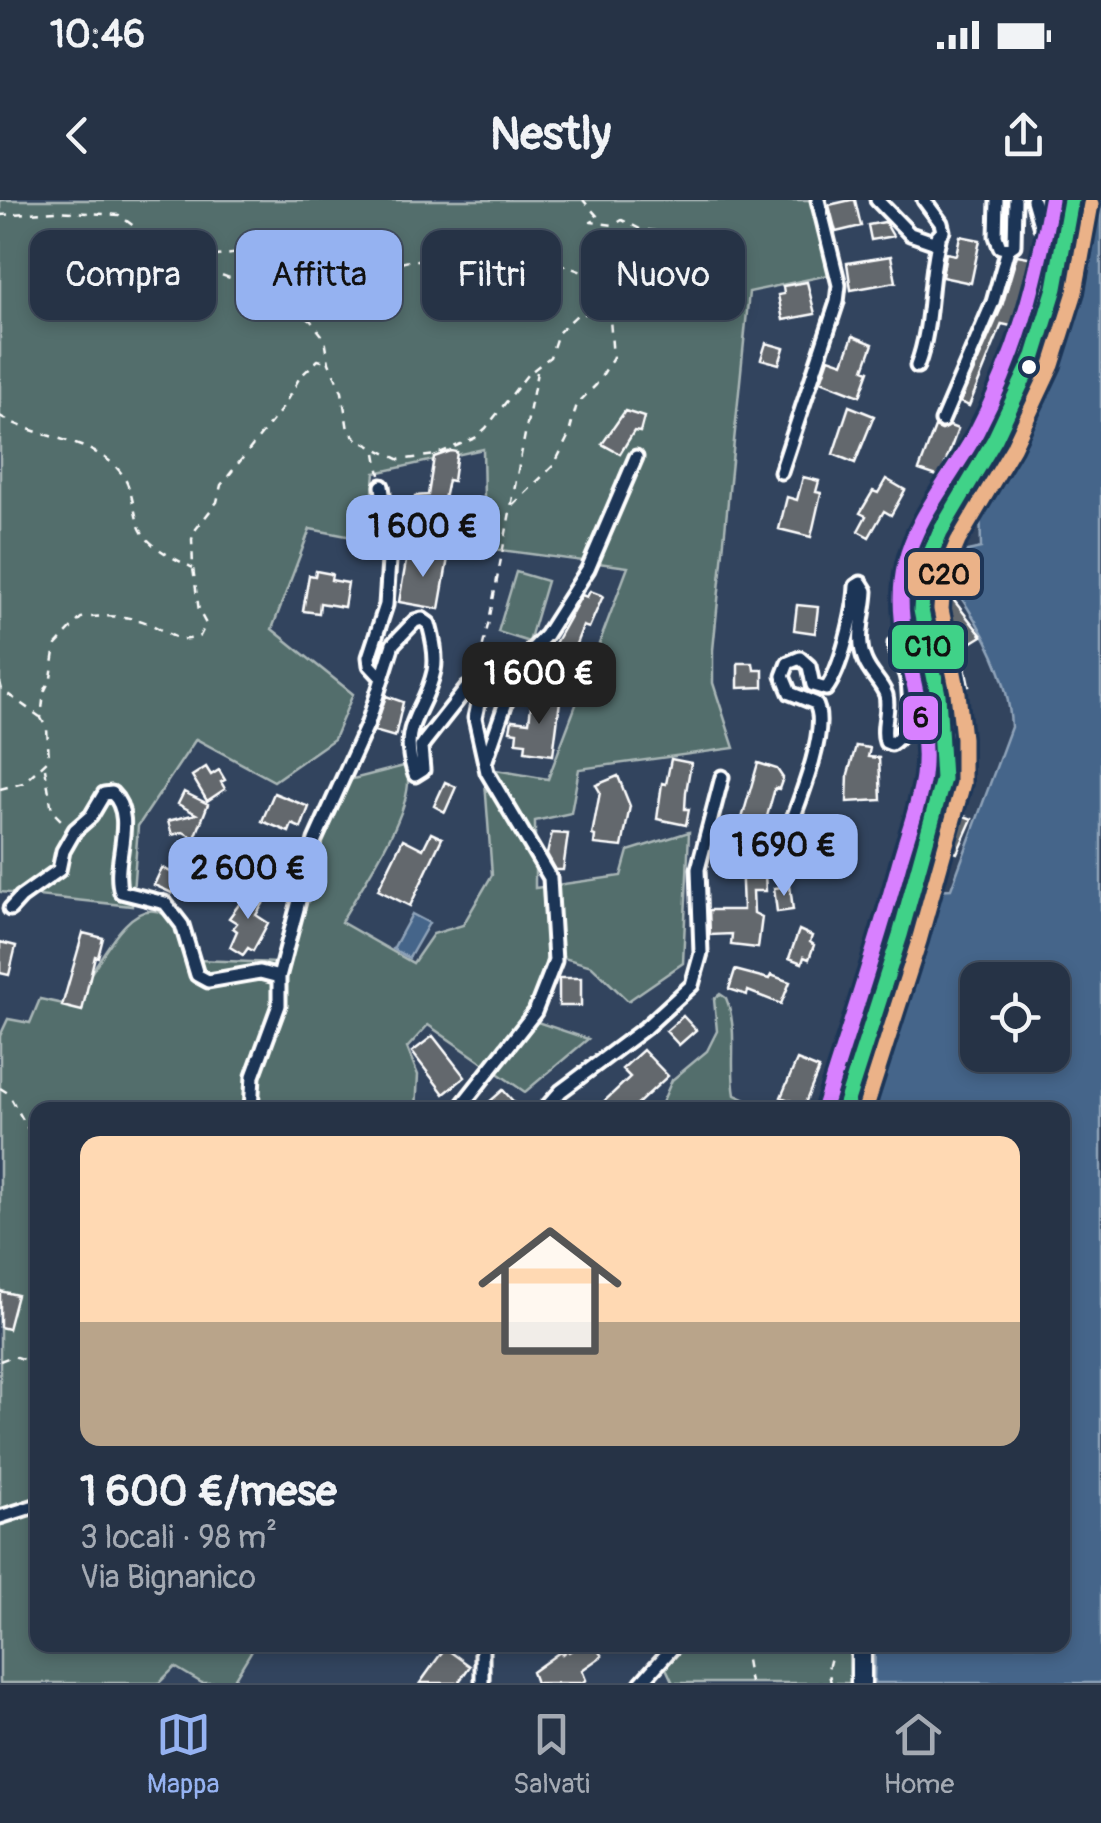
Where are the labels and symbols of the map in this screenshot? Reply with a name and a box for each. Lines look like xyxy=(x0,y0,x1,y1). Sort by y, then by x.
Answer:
unlabelled marker xyxy=(1019,357,1039,377)
pin: 1 600 € xyxy=(331,495,515,580)
line badge: C20 xyxy=(906,550,982,598)
text: C20 xyxy=(918,558,970,593)
line badge: C10 xyxy=(890,623,966,671)
text: C10 xyxy=(904,630,952,665)
pin: 1 600 € xyxy=(447,642,631,727)
line badge: 6 xyxy=(901,694,940,742)
text: 6 xyxy=(913,701,929,736)
pin: 1 690 € xyxy=(692,814,876,899)
pin: 2 600 € xyxy=(156,837,340,922)

